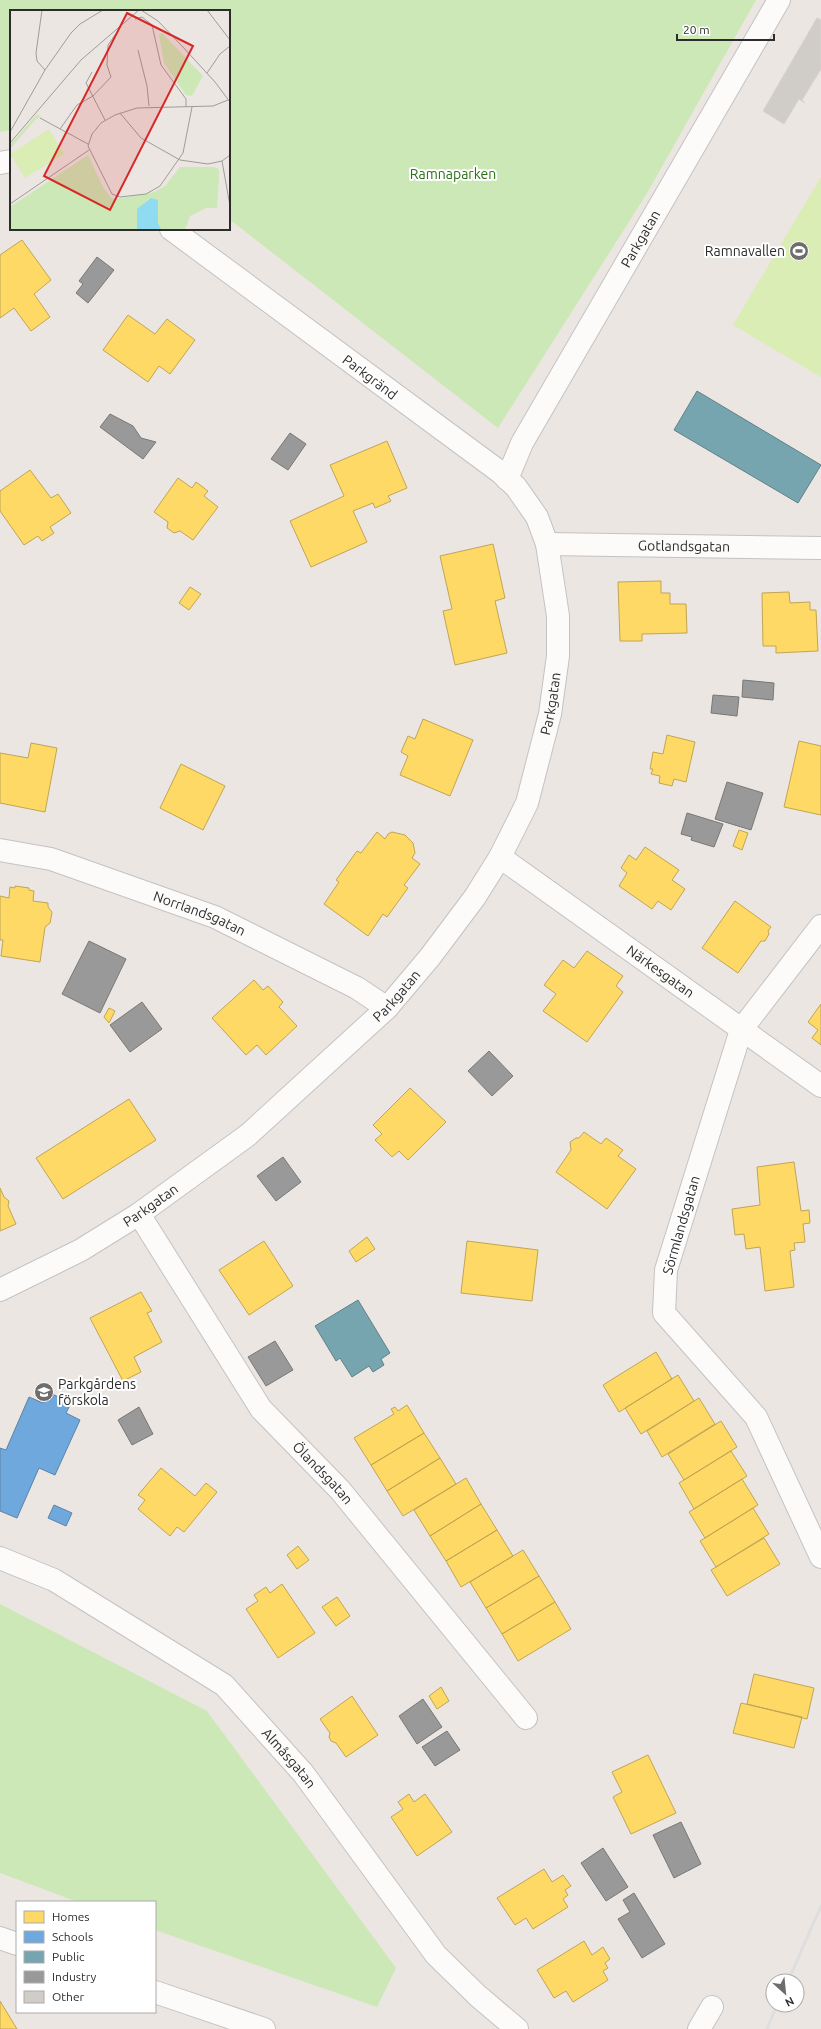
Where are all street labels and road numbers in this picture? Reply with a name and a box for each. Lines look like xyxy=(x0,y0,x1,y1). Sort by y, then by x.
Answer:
street label: Parkgatan xyxy=(618,207,663,270)
street label: Parkgränd xyxy=(340,351,400,403)
street label: Gotlandsgatan xyxy=(638,537,730,555)
street label: Parkgatan xyxy=(537,671,564,737)
street label: Norrlandsgatan xyxy=(151,888,248,939)
street label: Närkesgatan xyxy=(624,942,697,1001)
street label: Parkgatan xyxy=(370,967,424,1025)
street label: Sörmlandsgatan xyxy=(659,1174,703,1276)
street label: Parkgatan xyxy=(120,1180,181,1230)
street label: Ölandsgatan xyxy=(289,1438,356,1507)
street label: Almåsgatan xyxy=(259,1725,319,1791)

